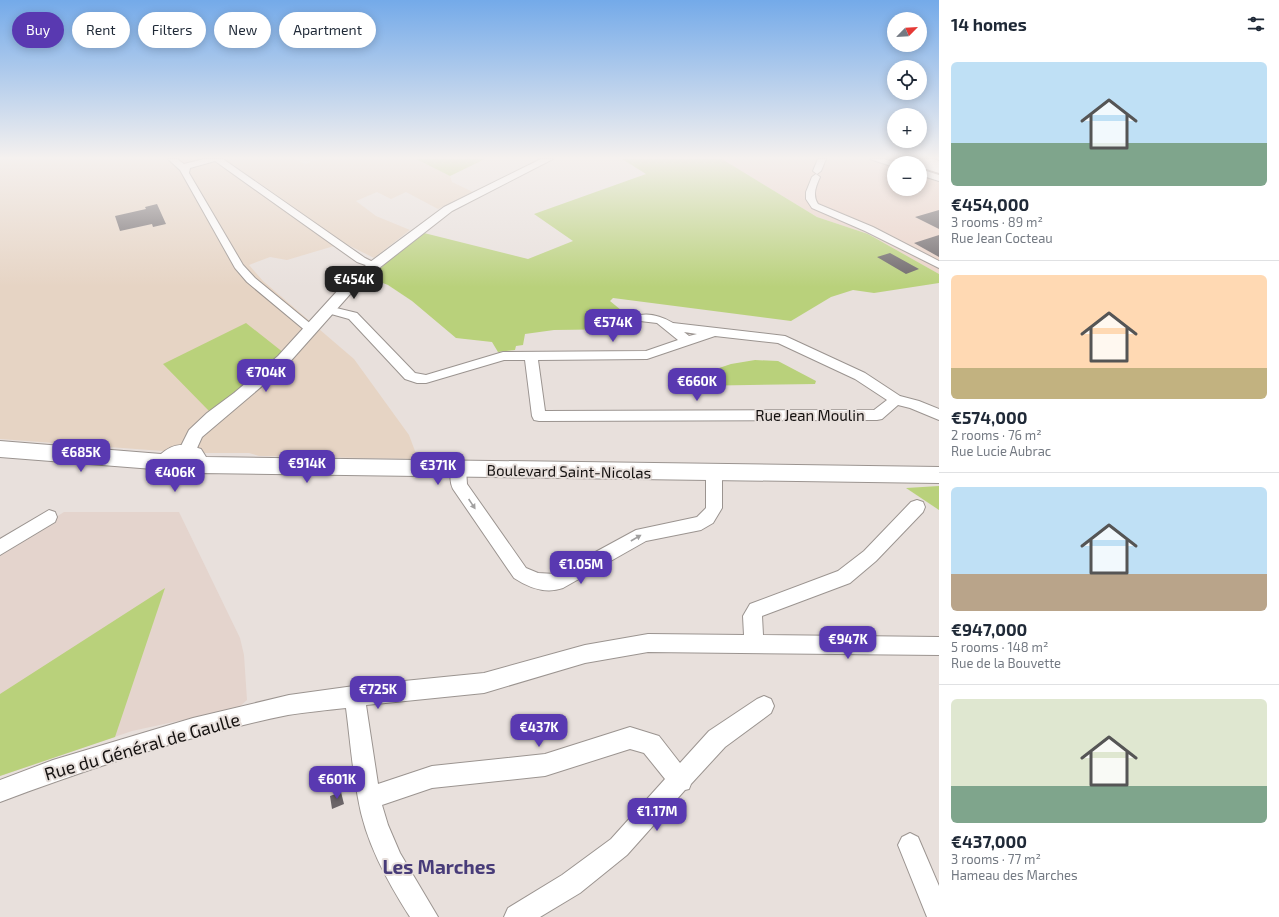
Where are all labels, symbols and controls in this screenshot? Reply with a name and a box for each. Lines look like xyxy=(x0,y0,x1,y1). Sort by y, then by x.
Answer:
chip: Buy xyxy=(12,12,64,48)
chip: Rent xyxy=(72,12,130,48)
chip: Filters xyxy=(138,12,206,48)
chip: New xyxy=(214,12,271,48)
chip: Apartment xyxy=(279,12,376,48)
north arrow xyxy=(887,12,927,52)
map controls xyxy=(887,12,927,196)
icon: filters xyxy=(1245,13,1267,35)
text: 14 homes xyxy=(951,14,1027,34)
button: locate xyxy=(887,60,927,100)
icon: home xyxy=(1073,88,1145,160)
button: + xyxy=(887,108,927,148)
button: − xyxy=(887,156,927,196)
text: €454,000 xyxy=(951,194,1029,214)
text: 3 rooms · 89 m² xyxy=(951,214,1043,230)
text: Rue Jean Cocteau xyxy=(951,230,1053,246)
pin: €454K xyxy=(326,266,382,300)
text: €454K xyxy=(334,271,374,287)
icon: home xyxy=(1073,301,1145,373)
pin: €574K xyxy=(585,309,641,343)
text: €574K xyxy=(594,314,632,330)
pin: €704K xyxy=(238,359,294,393)
text: €704K xyxy=(246,364,286,380)
pin: €660K xyxy=(669,368,725,402)
text: €660K xyxy=(677,373,717,389)
street label: Rue Jean Moulin xyxy=(755,406,865,424)
text: €574,000 xyxy=(951,407,1027,427)
text: 2 rooms · 76 m² xyxy=(951,427,1042,443)
pin: €685K xyxy=(53,439,109,473)
text: Rue Lucie Aubrac xyxy=(951,443,1051,459)
text: €685K xyxy=(61,444,101,460)
pin: €914K xyxy=(279,450,335,484)
pin: €371K xyxy=(410,452,466,486)
text: €914K xyxy=(288,455,326,471)
text: €371K xyxy=(420,457,456,473)
pin: €406K xyxy=(147,459,203,493)
street label: Boulevard Saint-Nicolas xyxy=(487,461,651,481)
text: €406K xyxy=(155,464,195,480)
one-way arrow xyxy=(468,499,476,509)
icon: home xyxy=(1073,513,1145,585)
one-way arrow xyxy=(631,534,641,542)
pin: €1.05M xyxy=(548,551,614,585)
text: €1.05M xyxy=(559,556,603,572)
text: €947,000 xyxy=(951,619,1027,639)
pin: €947K xyxy=(820,626,876,660)
text: €947K xyxy=(828,631,868,647)
text: 5 rooms · 148 m² xyxy=(951,639,1048,655)
text: Rue de la Bouvette xyxy=(951,655,1061,671)
pin: €725K xyxy=(350,676,406,710)
text: €725K xyxy=(359,681,397,697)
street label: Rue du Général de Gaulle xyxy=(42,708,242,784)
pin: €437K xyxy=(511,714,567,748)
text: €437K xyxy=(519,719,559,735)
icon: home xyxy=(1073,725,1145,797)
pin: €601K xyxy=(309,766,365,800)
text: €601K xyxy=(318,771,356,787)
pin: €1.17M xyxy=(624,798,690,832)
text: €1.17M xyxy=(637,803,677,819)
text: €437,000 xyxy=(951,831,1027,851)
text: 3 rooms · 77 m² xyxy=(951,851,1041,867)
district label: Les Marches xyxy=(382,855,496,878)
text: Hameau des Marches xyxy=(951,867,1078,883)

